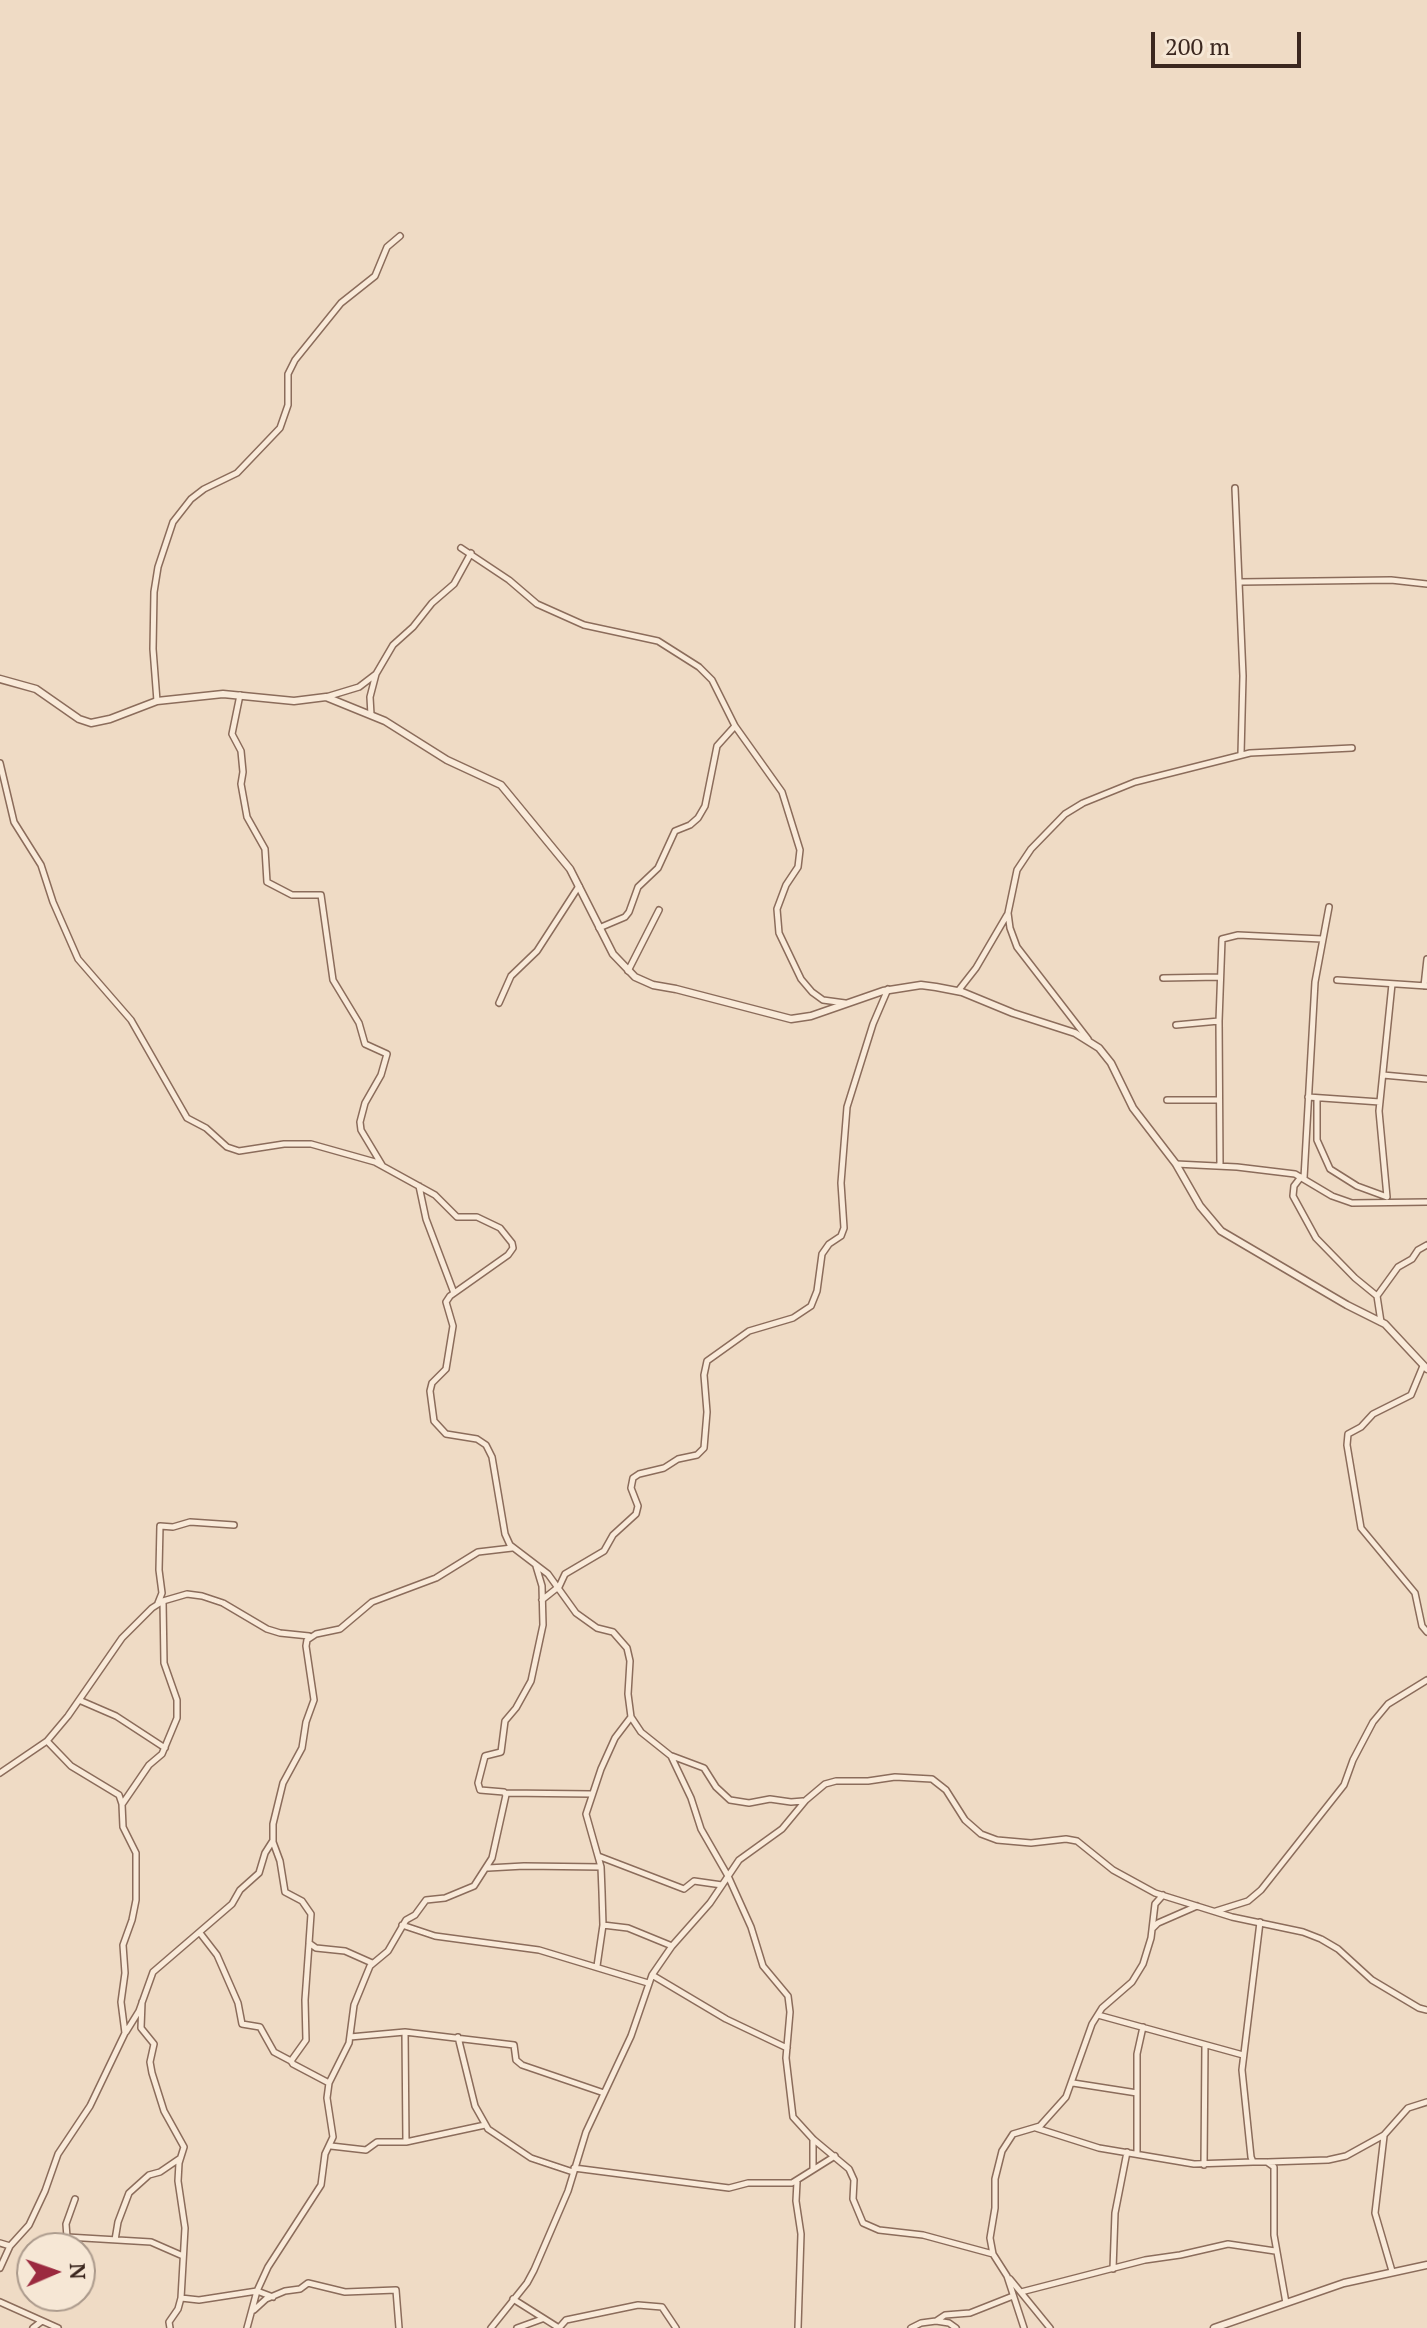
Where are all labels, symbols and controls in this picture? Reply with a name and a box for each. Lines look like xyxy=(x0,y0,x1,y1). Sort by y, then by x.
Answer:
scale bar xyxy=(1155,16,1305,66)
text: 200 m xyxy=(1165,30,1230,62)
north arrow xyxy=(16,2232,96,2312)
text: N xyxy=(64,2262,93,2280)

